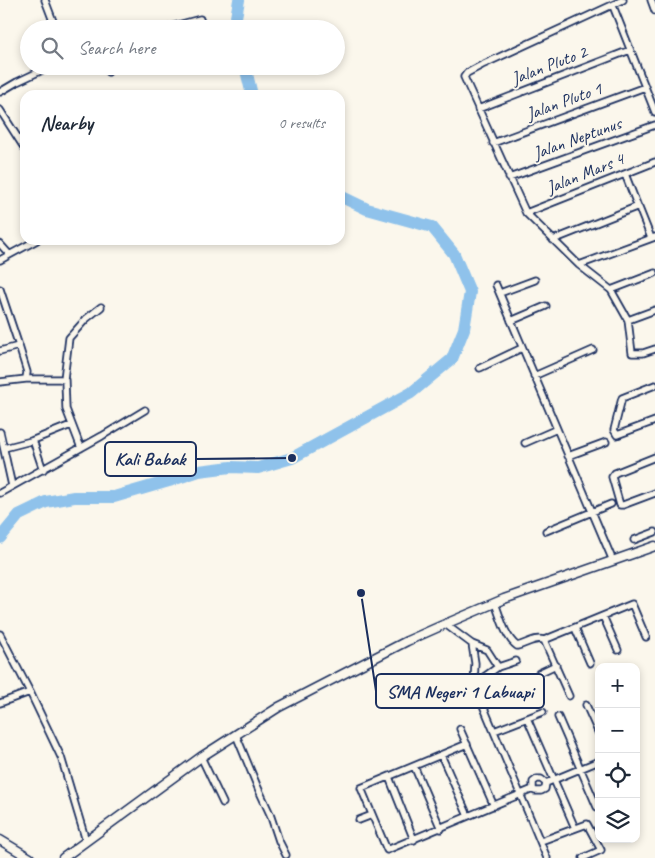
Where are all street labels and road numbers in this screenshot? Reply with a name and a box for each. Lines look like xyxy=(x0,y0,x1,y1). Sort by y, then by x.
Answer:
street label: Jalan Pluto 2 xyxy=(507,40,592,90)
street label: Jalan Pluto 1 xyxy=(522,77,606,125)
street label: Jalan Neptunus xyxy=(529,111,626,164)
street label: Jalan Mars 4 xyxy=(542,147,629,199)

